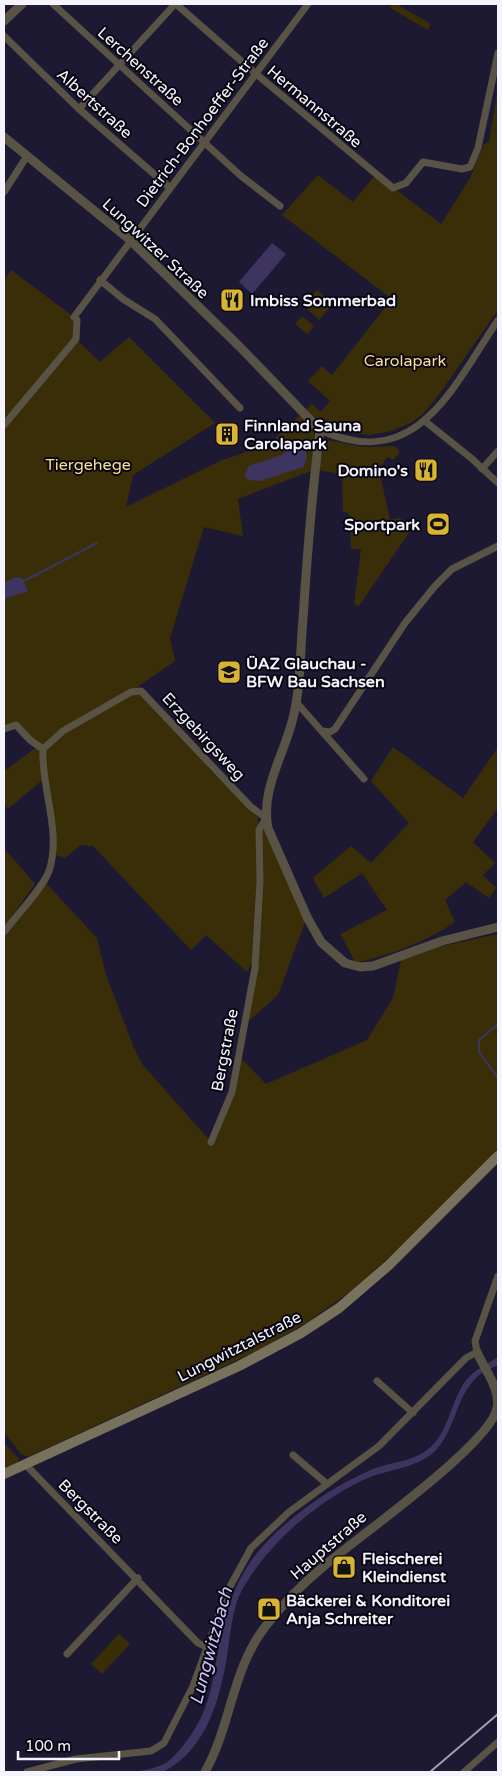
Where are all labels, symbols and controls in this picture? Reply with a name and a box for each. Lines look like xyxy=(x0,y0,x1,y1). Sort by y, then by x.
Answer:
street label: Lerchenstraße xyxy=(93,23,187,111)
street label: Dietrich-Bonhoeffer-Straße xyxy=(132,34,273,212)
street label: Hermannstraße xyxy=(263,61,366,152)
street label: Albertstraße xyxy=(52,65,136,143)
street label: Lungwitzer Straße xyxy=(98,194,213,303)
restaurant icon: Imbiss Sommerbad xyxy=(219,287,245,313)
place label: Imbiss Sommerbad xyxy=(250,291,396,311)
park label: Carolapark xyxy=(364,351,447,371)
place label: Finnland Sauna Carolapark xyxy=(244,416,361,454)
building icon: Finnland Sauna Carolapark xyxy=(214,421,240,447)
park label: Tiergehege xyxy=(45,455,131,475)
restaurant icon: Domino's xyxy=(413,457,439,483)
place label: Domino's xyxy=(337,461,408,481)
sports icon: Sportpark xyxy=(425,511,451,537)
place label: Sportpark xyxy=(344,515,420,535)
place label: ÜAZ Glauchau - BFW Bau Sachsen xyxy=(246,654,385,692)
school or university icon: ÜAZ Glauchau - BFW Bau Sachsen xyxy=(216,659,242,685)
street label: Erzgebirgsweg xyxy=(158,689,249,785)
street label: Bergstraße xyxy=(207,1007,243,1093)
street label: Lungwitztalstraße xyxy=(174,1307,305,1387)
street label: Bergstraße xyxy=(54,1475,127,1548)
street label: Hauptstraße xyxy=(286,1507,371,1584)
place label: Fleischerei Kleindienst xyxy=(362,1549,447,1587)
shop icon: Fleischerei Kleindienst xyxy=(331,1554,357,1580)
water label: Lungwitzbach xyxy=(185,1584,237,1707)
place label: Bäckerei & Konditorei Anja Schreiter xyxy=(286,1591,450,1629)
shop icon: Bäckerei & Konditorei Anja Schreiter xyxy=(256,1596,282,1622)
scale bar xyxy=(18,1728,119,1760)
text: 100 m xyxy=(25,1737,71,1755)

